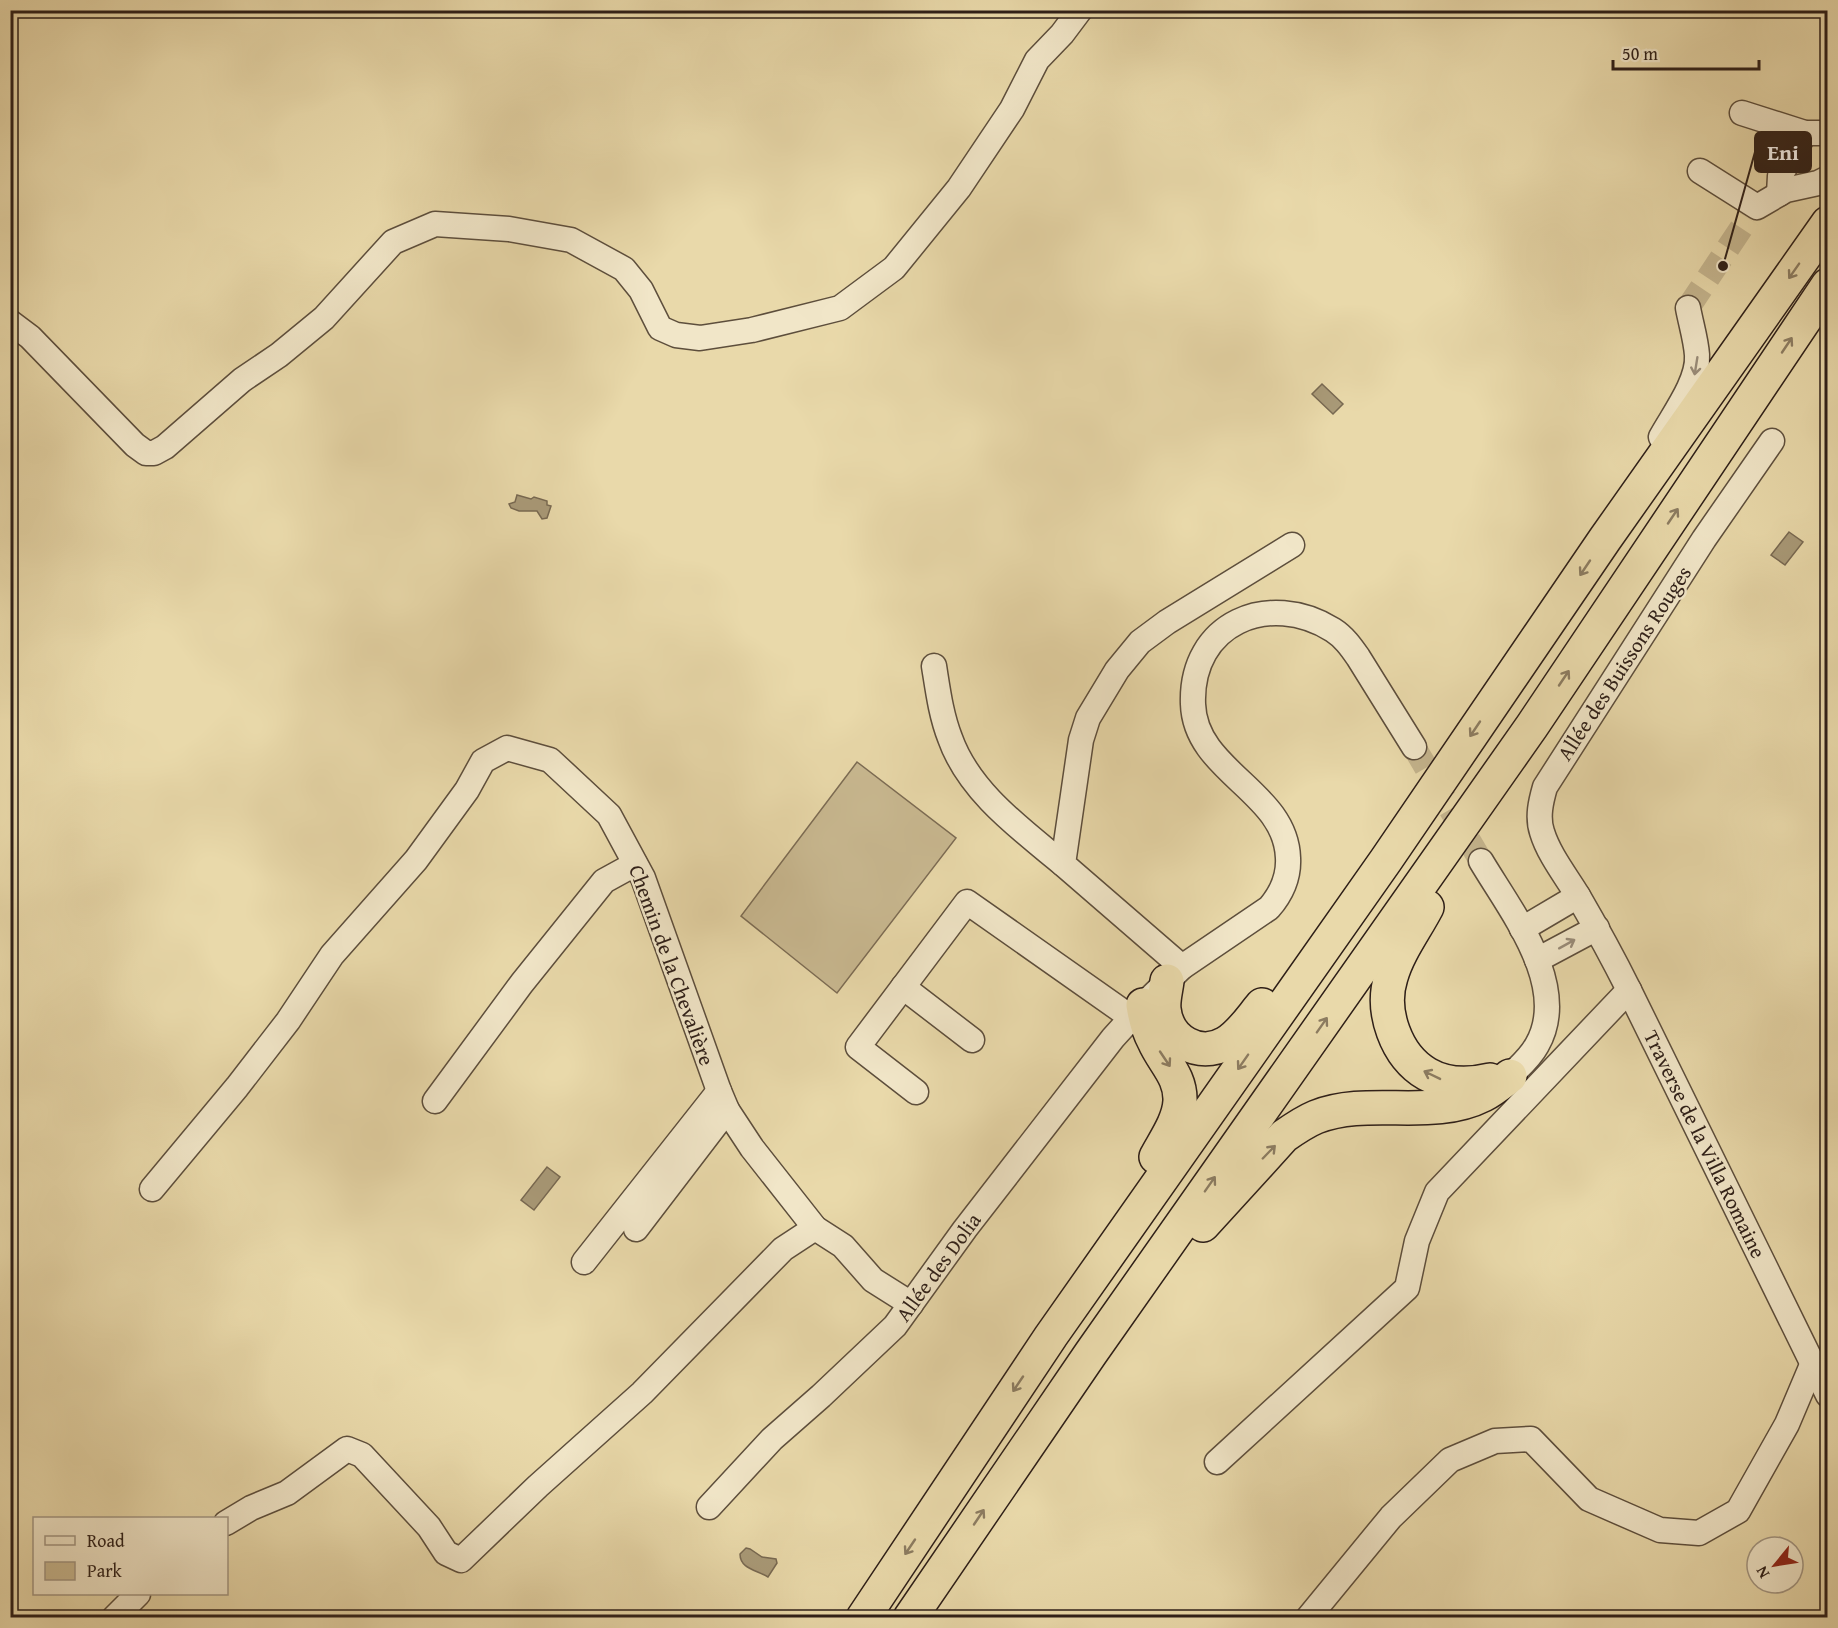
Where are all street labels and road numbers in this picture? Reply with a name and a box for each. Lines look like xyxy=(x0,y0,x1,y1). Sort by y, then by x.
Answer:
street label: Allée des Buissons Rouges xyxy=(1549,559,1699,767)
street label: Chemin de la Chevalière xyxy=(621,860,723,1070)
street label: Traverse de la Villa Romaine xyxy=(1636,1025,1774,1264)
street label: Allée des Dolia xyxy=(888,1206,988,1328)

